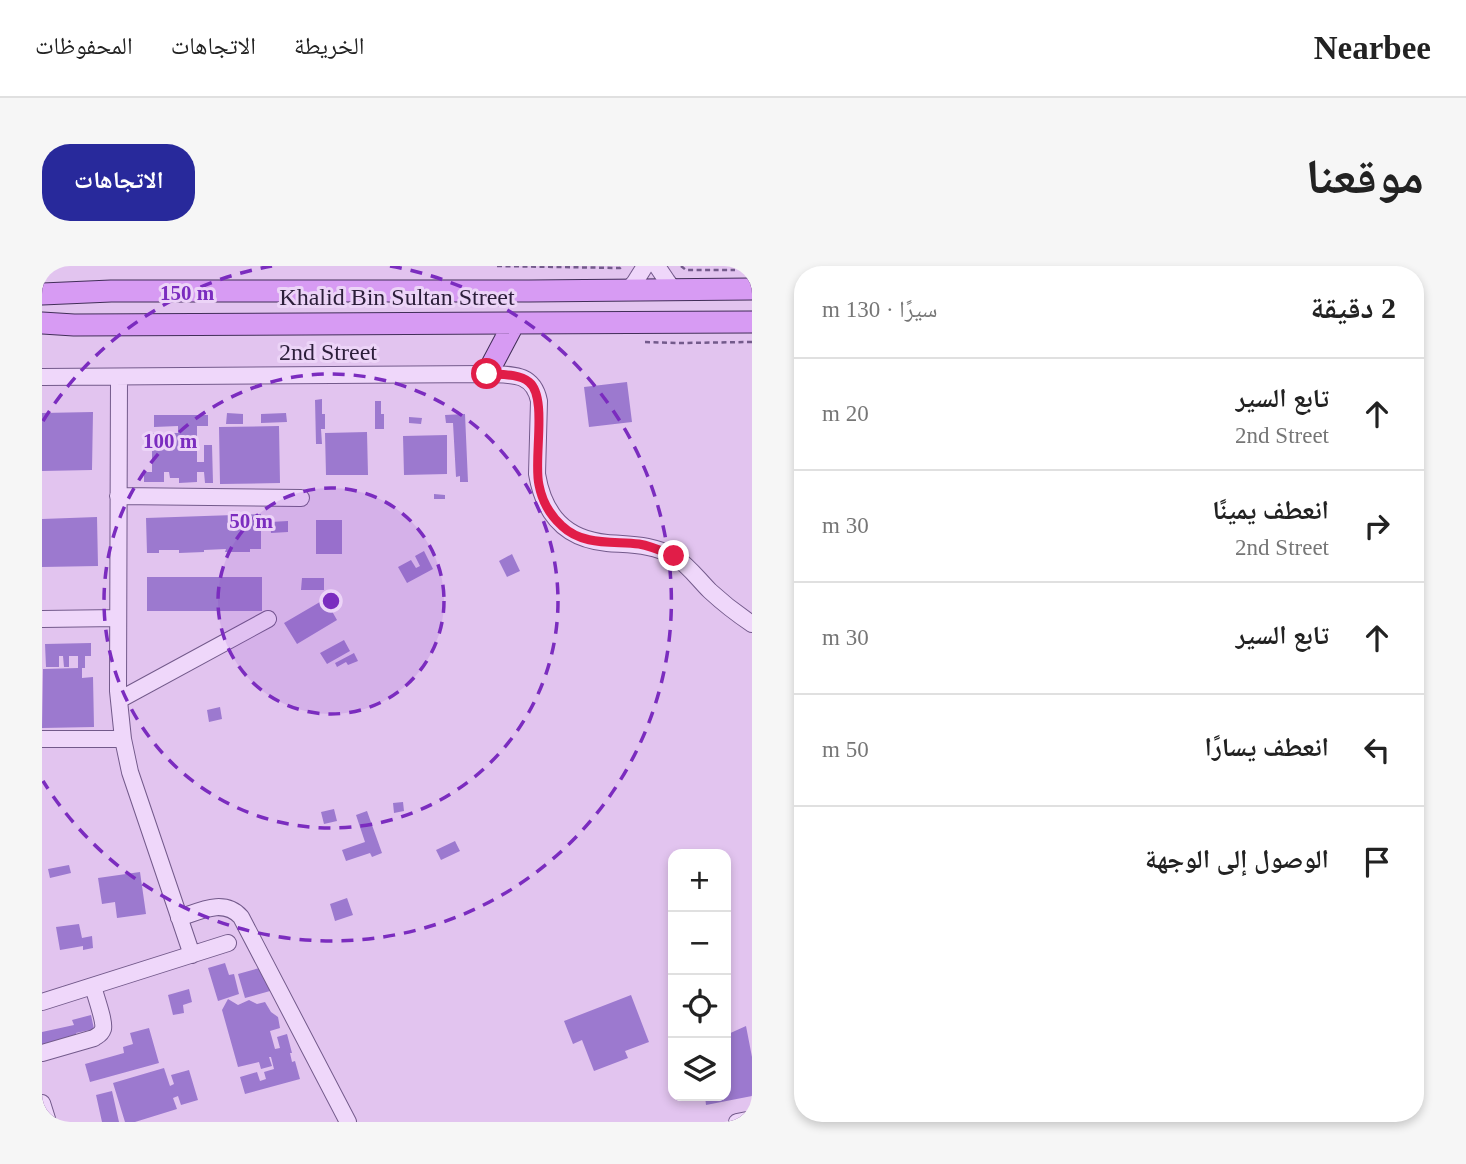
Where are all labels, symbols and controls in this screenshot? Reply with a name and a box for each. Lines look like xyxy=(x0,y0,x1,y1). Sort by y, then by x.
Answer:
text: Nearbee xyxy=(1314,30,1431,66)
text: المحفوظات xyxy=(35,33,133,59)
text: الاتجاهات xyxy=(171,33,256,59)
text: الخريطة xyxy=(294,33,365,59)
button: الاتجاهات xyxy=(42,144,195,221)
text: موقعنا xyxy=(1306,149,1424,204)
text: 150 m xyxy=(160,281,215,305)
street label: Khalid Bin Sultan Street xyxy=(279,284,515,310)
text: 2 دقيقة xyxy=(1311,291,1396,324)
text: سيرًا · 130 m xyxy=(822,297,937,322)
street label: 2nd Street xyxy=(279,339,377,365)
route start xyxy=(471,358,502,389)
text: تابع السير xyxy=(1236,384,1329,413)
icon: ahead xyxy=(1358,395,1396,433)
text: 20 m xyxy=(822,401,869,426)
text: 2nd Street xyxy=(1235,423,1329,448)
text: 100 m xyxy=(143,429,198,453)
text: انعطف يمينًا xyxy=(1212,496,1329,525)
icon: right xyxy=(1358,507,1396,545)
text: 50 m xyxy=(229,509,273,533)
text: 30 m xyxy=(822,513,869,538)
text: 2nd Street xyxy=(1235,535,1329,560)
route end xyxy=(658,540,689,571)
centre of rings xyxy=(319,589,343,613)
icon: ahead xyxy=(1358,619,1396,657)
text: تابع السير xyxy=(1236,621,1329,650)
text: 30 m xyxy=(822,625,869,650)
icon: left xyxy=(1358,731,1396,769)
text: انعطف يسارًا xyxy=(1205,733,1329,762)
text: 50 m xyxy=(822,737,869,762)
icon: arrive xyxy=(1358,843,1396,881)
text: الوصول إلى الوجهة xyxy=(1145,845,1329,874)
map controls xyxy=(668,849,731,1101)
button: + xyxy=(668,849,731,912)
button: − xyxy=(668,912,731,975)
button: locate xyxy=(668,975,731,1038)
button: layers xyxy=(668,1038,731,1101)

